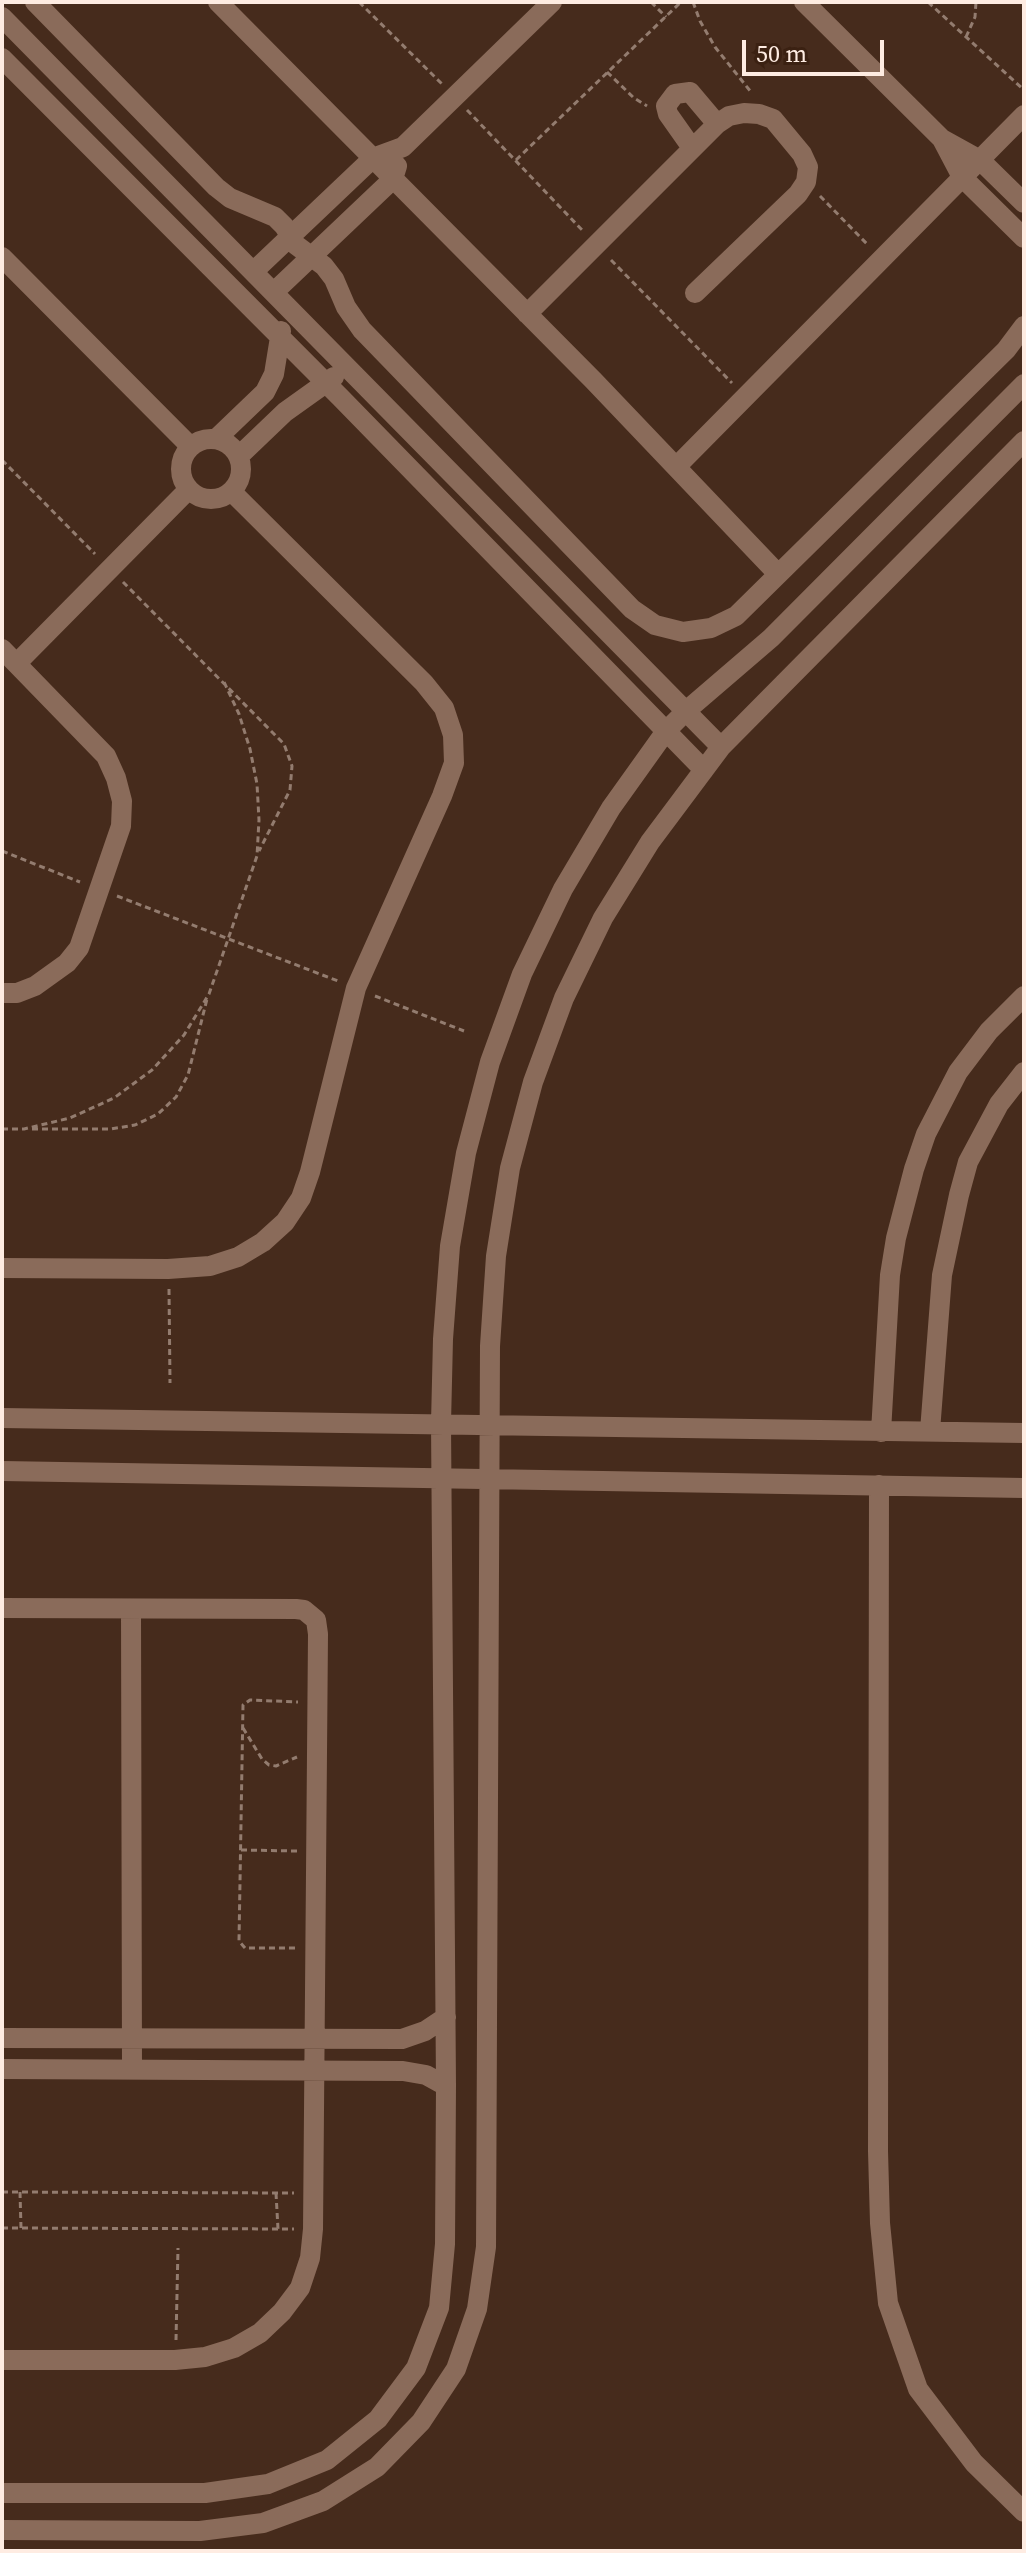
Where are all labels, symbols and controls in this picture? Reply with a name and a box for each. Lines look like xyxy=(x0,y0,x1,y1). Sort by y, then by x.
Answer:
scale bar xyxy=(746,24,888,74)
text: 50 m xyxy=(756,37,807,70)

